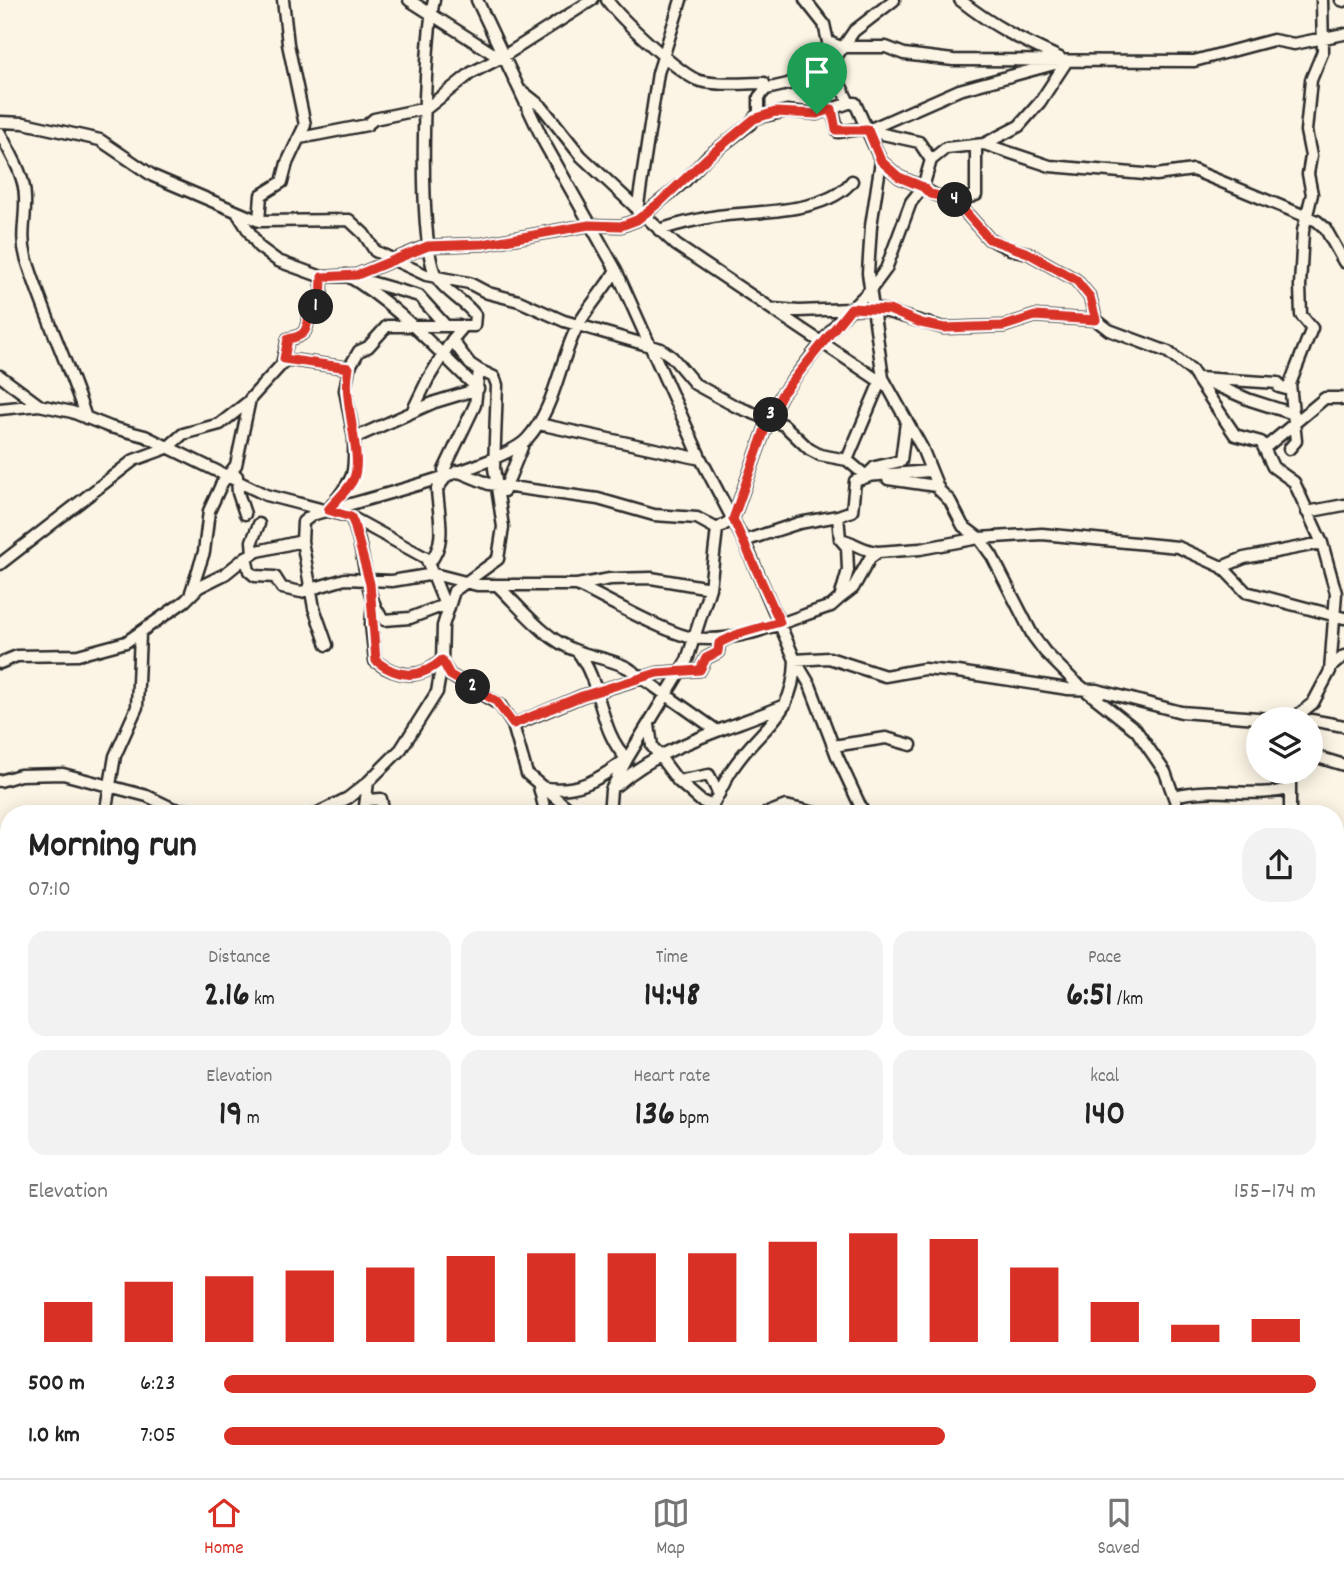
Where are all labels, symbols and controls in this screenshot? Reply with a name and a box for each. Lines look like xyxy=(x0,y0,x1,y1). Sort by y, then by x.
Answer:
pin xyxy=(787,42,847,114)
icon: arrive xyxy=(798,53,836,91)
pin: 4 xyxy=(937,182,972,218)
text: 4 xyxy=(951,186,958,213)
pin: 1 xyxy=(298,290,334,324)
text: 1 xyxy=(313,293,318,320)
pin: 3 xyxy=(754,398,788,432)
text: 3 xyxy=(766,401,775,428)
pin: 2 xyxy=(456,670,490,704)
text: 2 xyxy=(468,673,477,700)
map controls xyxy=(1246,707,1323,784)
button: layers xyxy=(1246,707,1323,784)
text: Morning run xyxy=(28,820,197,875)
button: share xyxy=(1242,828,1316,902)
text: 07:10 xyxy=(28,874,71,907)
text: Distance xyxy=(208,945,270,972)
text: Time xyxy=(656,945,688,972)
text: Pace xyxy=(1088,945,1121,972)
text: 2.16 xyxy=(204,972,250,1022)
text: 14:48 xyxy=(644,972,700,1022)
text: 6:51 xyxy=(1066,972,1113,1022)
text: km xyxy=(250,987,275,1014)
text: /km xyxy=(1113,987,1143,1014)
text: Elevation xyxy=(206,1064,272,1091)
text: Heart rate xyxy=(634,1064,710,1091)
text: kcal xyxy=(1090,1064,1119,1091)
text: 19 xyxy=(219,1091,242,1141)
text: 136 xyxy=(635,1091,675,1141)
text: 140 xyxy=(1084,1091,1125,1141)
text: m xyxy=(242,1106,260,1133)
text: bpm xyxy=(675,1106,709,1133)
text: Elevation xyxy=(28,1176,108,1209)
text: 155–174 m xyxy=(1234,1176,1316,1209)
text: 500 m xyxy=(28,1368,85,1401)
text: 6:23 xyxy=(140,1368,175,1401)
text: 1.0 km xyxy=(28,1420,80,1453)
text: 7:05 xyxy=(140,1420,176,1453)
tab: Home xyxy=(204,1494,244,1563)
tab: Map xyxy=(652,1494,690,1563)
tab: Saved xyxy=(1098,1494,1140,1563)

